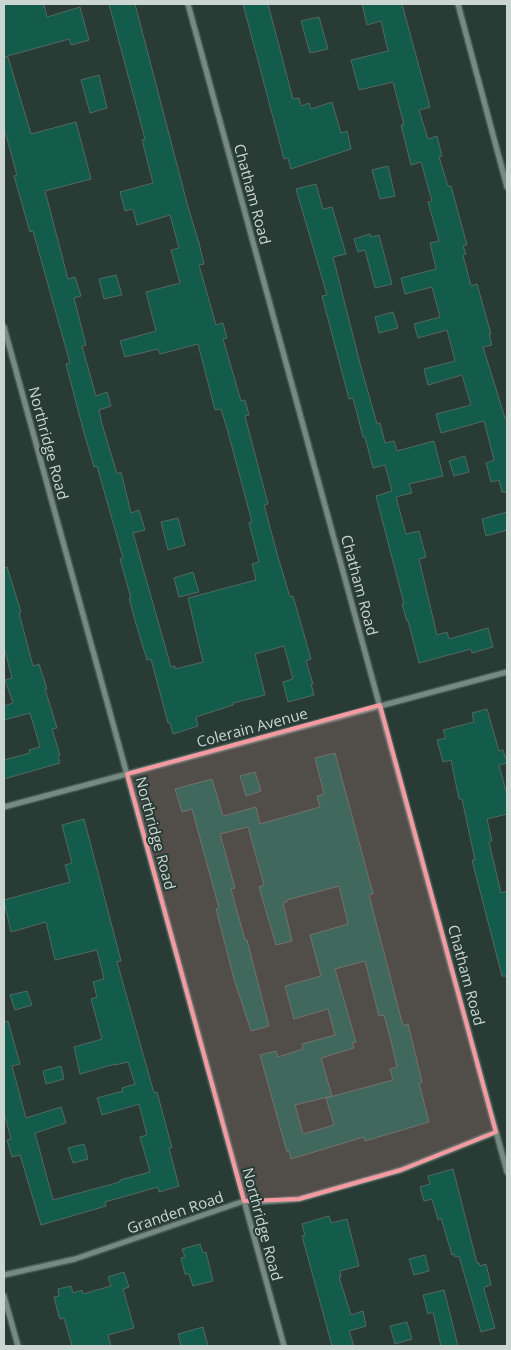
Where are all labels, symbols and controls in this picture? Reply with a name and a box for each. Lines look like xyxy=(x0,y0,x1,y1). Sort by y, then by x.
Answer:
street label: Chatham Road xyxy=(230,141,276,247)
street label: Northridge Road xyxy=(24,384,74,502)
street label: Chatham Road xyxy=(337,532,383,638)
street label: Colerain Avenue xyxy=(194,703,310,751)
street label: Northridge Road xyxy=(131,774,181,892)
street label: Chatham Road xyxy=(444,922,490,1028)
street label: Northridge Road xyxy=(238,1165,288,1283)
street label: Granden Road xyxy=(124,1186,226,1238)

